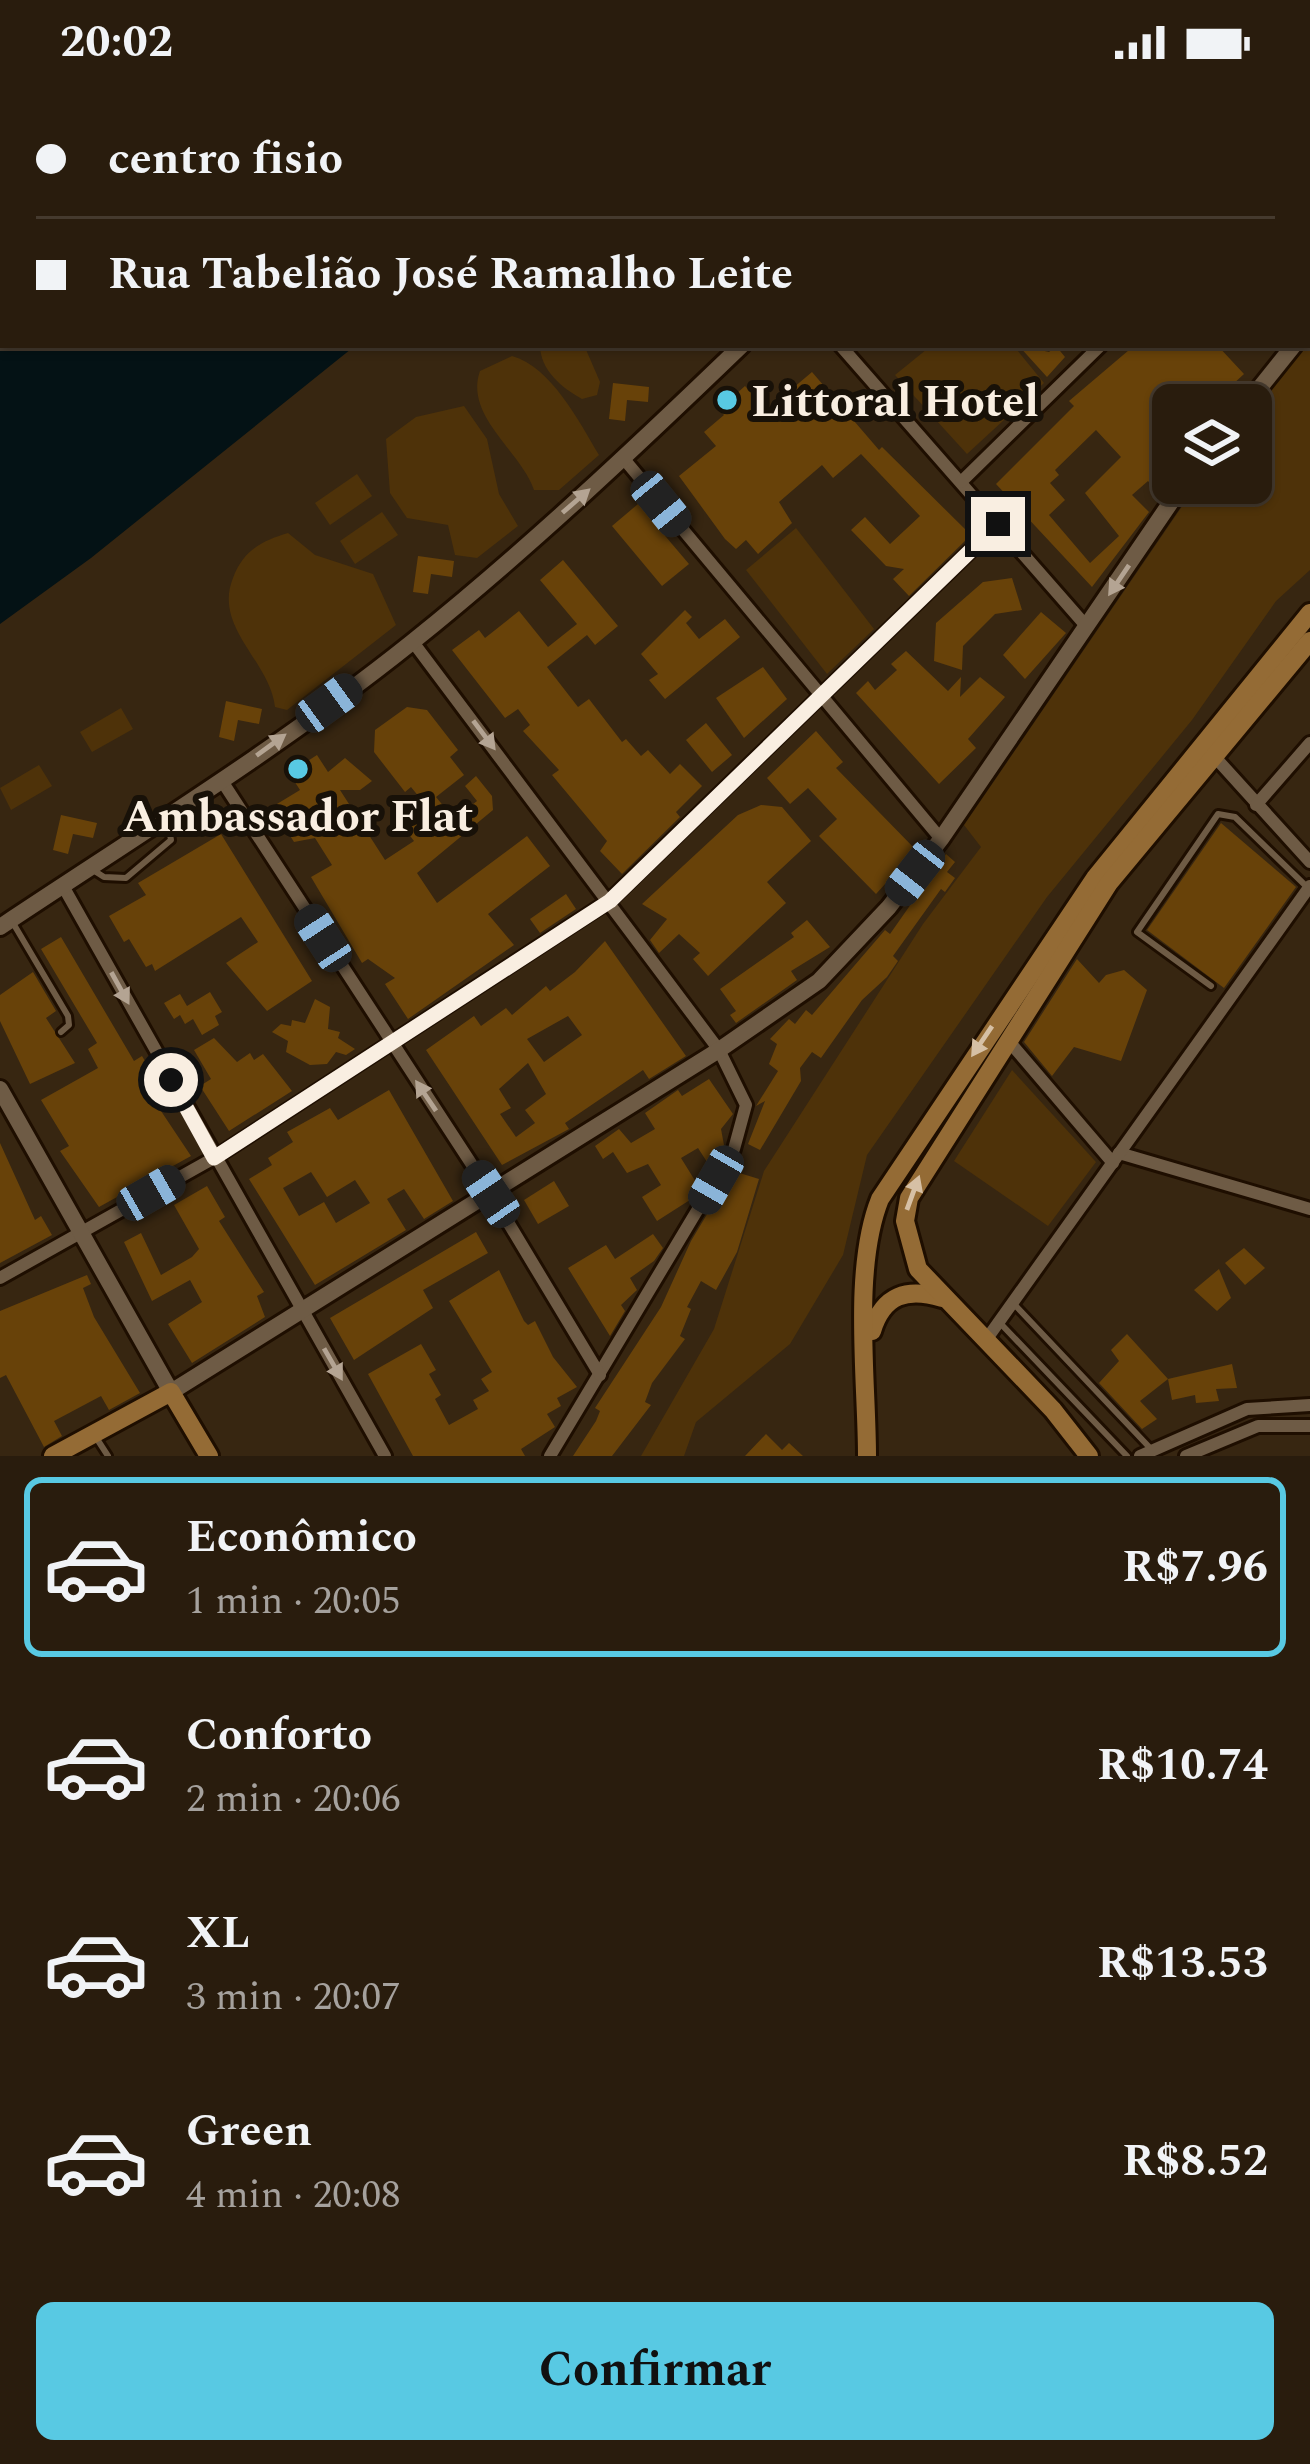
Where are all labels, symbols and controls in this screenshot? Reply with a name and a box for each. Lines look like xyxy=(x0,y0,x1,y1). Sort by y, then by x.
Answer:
text: 20:02 xyxy=(60,8,173,77)
text: centro fisio xyxy=(108,125,343,194)
text: Rua Tabelião José Ramalho Leite xyxy=(108,240,793,309)
place label: Littoral Hotel xyxy=(751,368,1039,437)
map controls xyxy=(1152,384,1272,504)
button: layers xyxy=(1152,384,1272,504)
marker: Littoral Hotel xyxy=(714,387,740,413)
car xyxy=(624,465,698,543)
one-way arrow xyxy=(561,489,591,515)
route end xyxy=(971,497,1025,551)
one-way arrow xyxy=(1108,563,1130,596)
car xyxy=(289,667,369,739)
one-way arrow xyxy=(471,719,495,750)
one-way arrow xyxy=(255,733,287,757)
marker: Ambassador Flat xyxy=(285,756,311,782)
place label: Ambassador Flat xyxy=(123,783,473,852)
car xyxy=(879,834,951,912)
car xyxy=(288,898,358,978)
one-way arrow xyxy=(108,972,129,1005)
one-way arrow xyxy=(971,1025,993,1058)
route start xyxy=(144,1053,198,1107)
one-way arrow xyxy=(416,1080,438,1113)
car xyxy=(682,1140,750,1220)
car xyxy=(456,1154,526,1234)
car xyxy=(111,1159,191,1227)
one-way arrow xyxy=(905,1175,924,1211)
one-way arrow xyxy=(321,1347,342,1381)
text: Econômico xyxy=(186,1503,417,1572)
icon: car xyxy=(42,1513,150,1621)
text: R$7.96 xyxy=(1122,1533,1268,1602)
text: 1 min · 20:05 xyxy=(186,1572,401,1631)
text: Conforto xyxy=(186,1701,372,1770)
icon: car xyxy=(42,1711,150,1819)
text: R$10.74 xyxy=(1097,1731,1268,1800)
text: 2 min · 20:06 xyxy=(186,1770,401,1829)
text: XL xyxy=(186,1899,250,1968)
icon: car xyxy=(42,1909,150,2017)
text: R$13.53 xyxy=(1097,1929,1268,1998)
text: 3 min · 20:07 xyxy=(186,1968,401,2027)
text: Green xyxy=(186,2097,312,2166)
icon: car xyxy=(42,2107,150,2215)
text: R$8.52 xyxy=(1122,2127,1268,2196)
text: 4 min · 20:08 xyxy=(186,2166,401,2225)
button: Confirmar xyxy=(36,2302,1274,2440)

